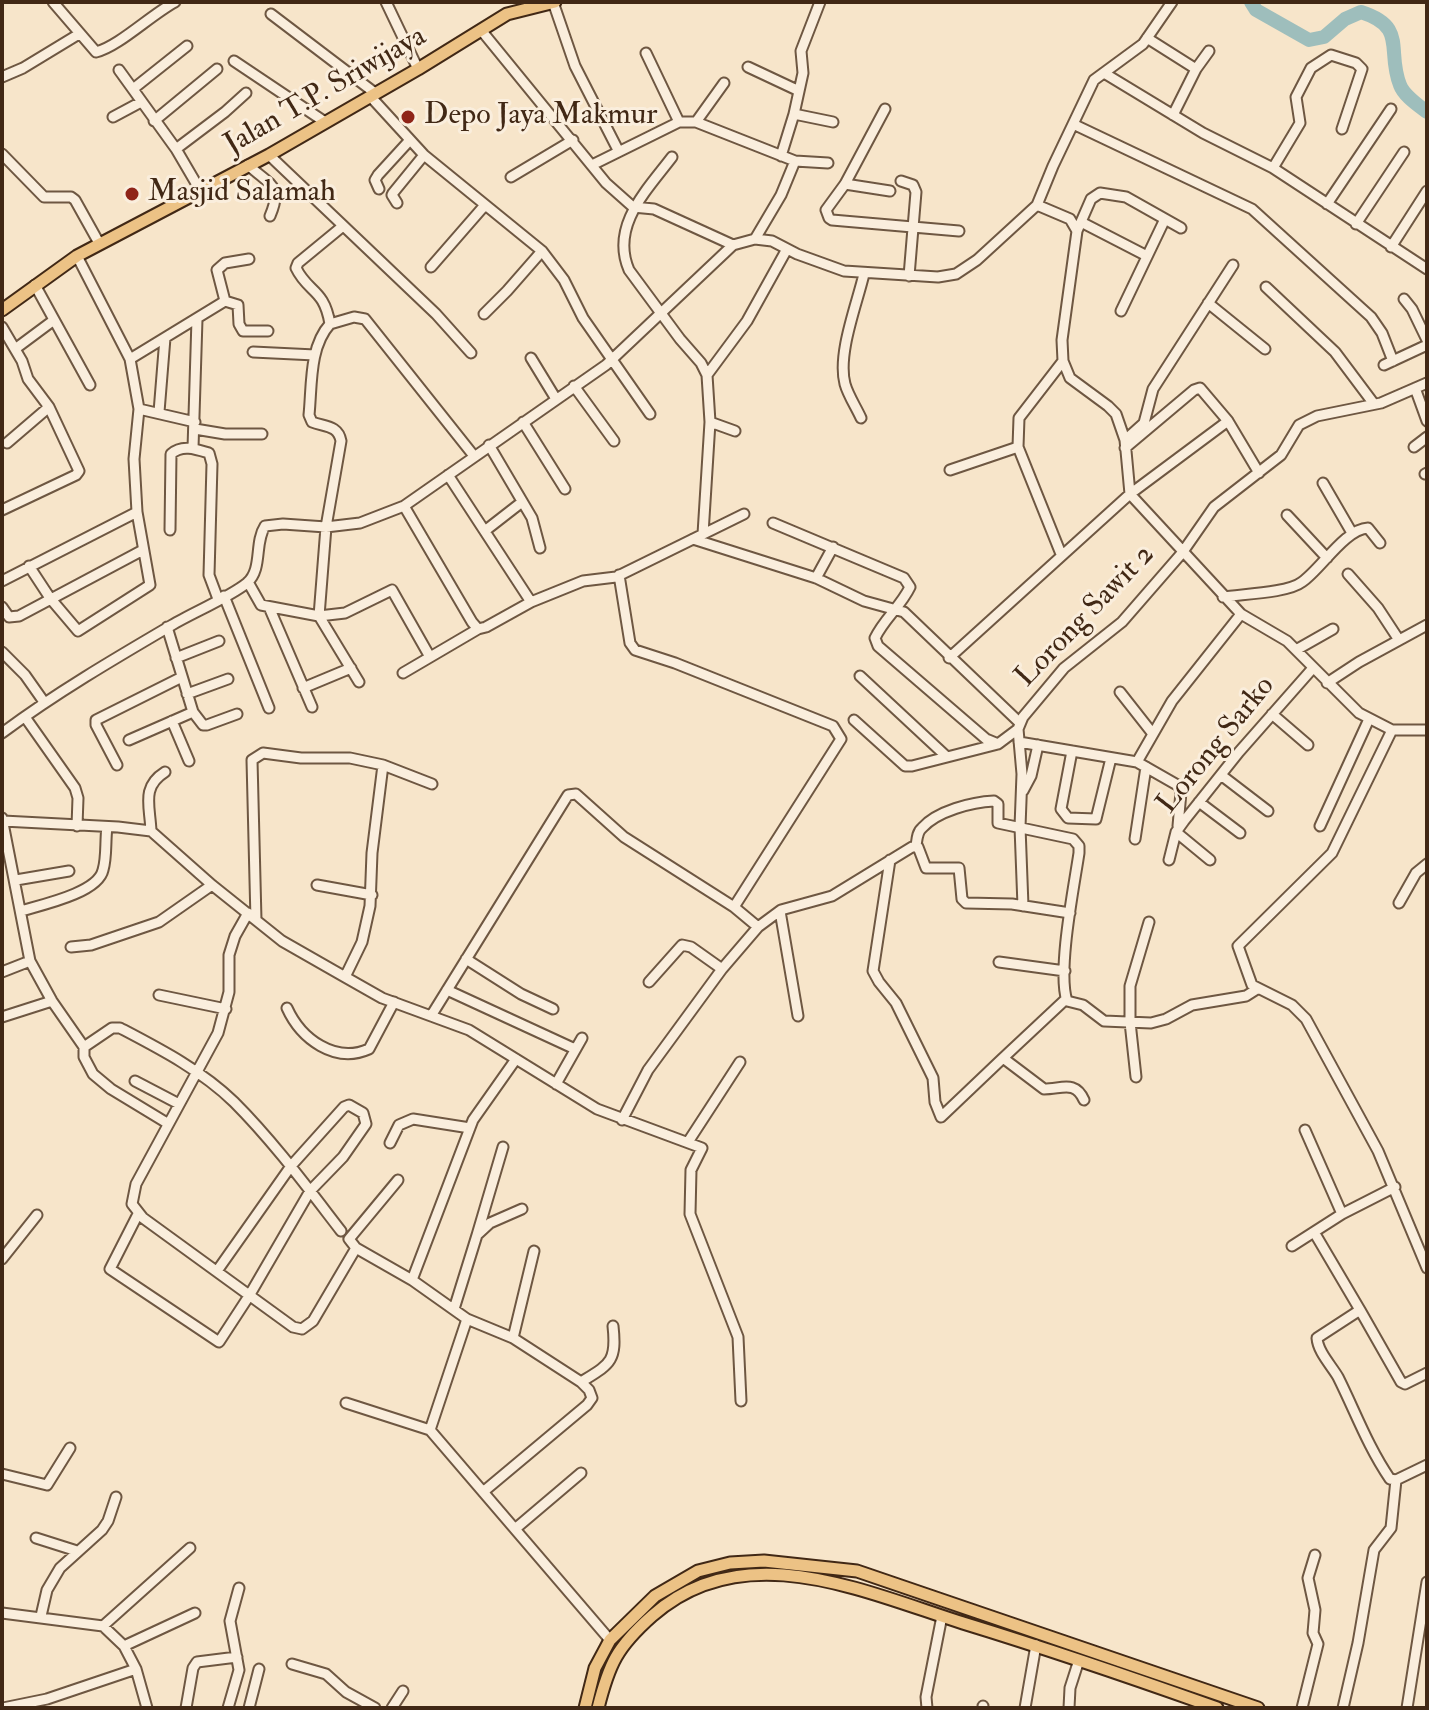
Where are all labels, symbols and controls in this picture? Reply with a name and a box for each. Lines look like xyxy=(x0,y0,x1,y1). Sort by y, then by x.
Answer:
street label: Jalan T.P. Sriwijaya xyxy=(219,20,433,164)
place label: Depo Jaya Makmur xyxy=(424,99,657,135)
marker: Depo Jaya Makmur xyxy=(399,108,417,126)
place label: Masjid Salamah xyxy=(148,176,336,212)
marker: Masjid Salamah xyxy=(123,185,141,203)
street label: Lorong Sawit 2 xyxy=(1009,538,1163,696)
street label: Lorong Sarko xyxy=(1151,670,1283,822)

